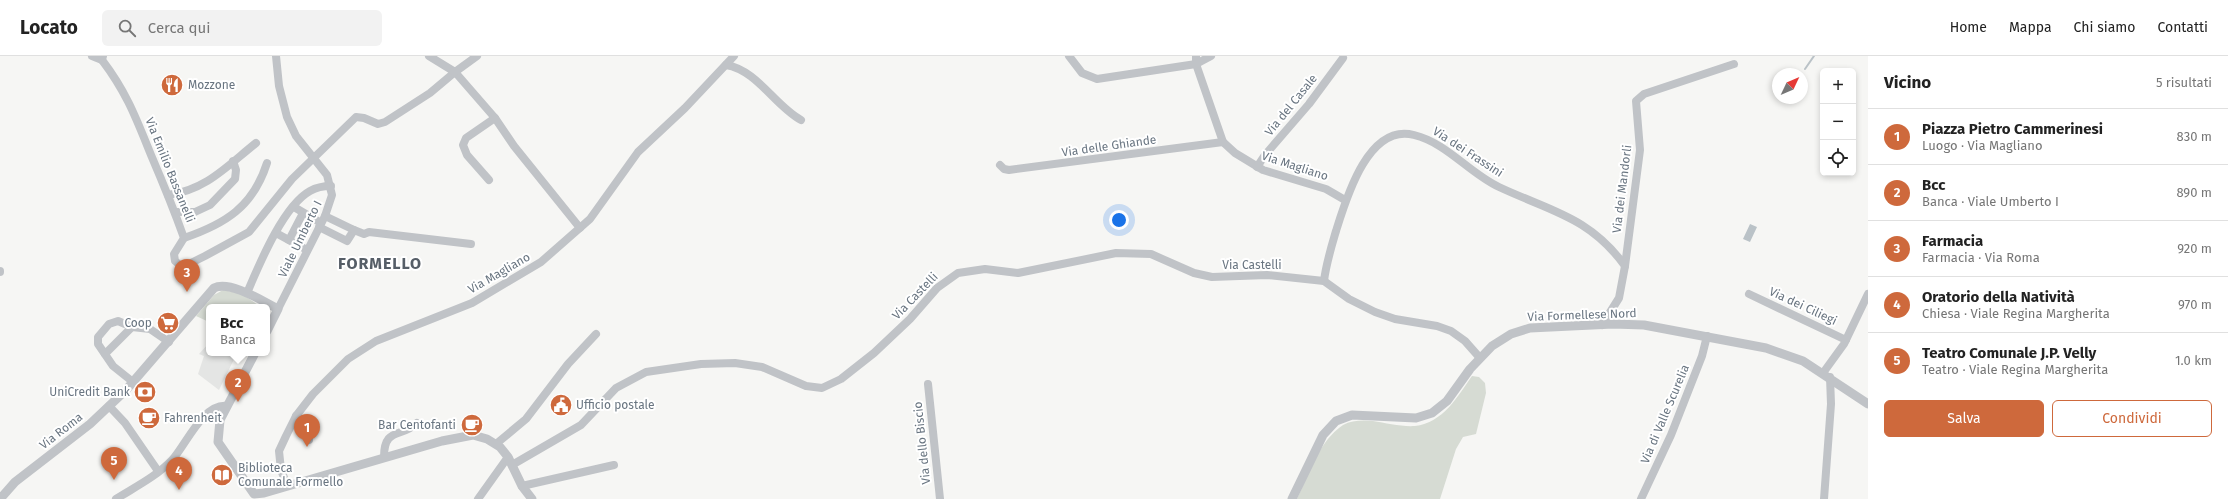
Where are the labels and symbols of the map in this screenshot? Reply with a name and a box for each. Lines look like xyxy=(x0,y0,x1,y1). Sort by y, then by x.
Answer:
north arrow xyxy=(1772,68,1808,104)
street label: Via del Casale xyxy=(1262,71,1320,139)
restaurant icon: Mozzone xyxy=(159,72,185,98)
place label: Mozzone xyxy=(188,78,235,92)
street label: Via Emilio Bassanelli xyxy=(143,115,197,225)
street label: Via dei Frassini xyxy=(1430,124,1506,180)
street label: Via delle Ghiande xyxy=(1061,132,1157,160)
street label: Via dei Mandorli xyxy=(1610,144,1634,234)
street label: Via Magliano xyxy=(1260,149,1330,183)
street label: Viale Umberto I xyxy=(275,198,325,280)
your location xyxy=(1109,210,1129,230)
street label: Via Magliano xyxy=(466,250,532,296)
district label: FORMELLO xyxy=(338,254,422,273)
street label: Via Castelli xyxy=(1222,258,1282,272)
pin: 3 xyxy=(174,259,200,292)
street label: Via Castelli xyxy=(889,270,941,322)
street label: Via dei Ciliegi xyxy=(1767,284,1839,328)
street label: Via Formellese Nord xyxy=(1527,306,1637,324)
supermarket icon: Coop xyxy=(155,310,181,336)
place label: Coop xyxy=(124,316,152,330)
street label: Via di Valle Scurelia xyxy=(1638,362,1692,466)
pin: 2 xyxy=(225,369,251,402)
bank icon: UniCredit Bank xyxy=(132,379,158,405)
place label: UniCredit Bank xyxy=(49,385,131,399)
public building icon: Ufficio postale xyxy=(548,392,574,418)
place label: Ufficio postale xyxy=(576,398,655,412)
street label: Via dello Biscio xyxy=(911,401,933,485)
cafe icon: Fahrenheit xyxy=(136,405,162,431)
street label: Via Roma xyxy=(37,410,85,452)
place label: Fahrenheit xyxy=(164,411,223,425)
cafe icon: Bar Centofanti xyxy=(459,412,485,438)
pin: 1 xyxy=(294,414,320,447)
place label: Bar Centofanti xyxy=(378,418,456,432)
pin: 5 xyxy=(101,447,127,480)
pin: 4 xyxy=(166,457,192,490)
place label: Biblioteca Comunale Formello xyxy=(238,461,343,489)
library icon: Biblioteca Comunale Formello xyxy=(209,462,235,488)

